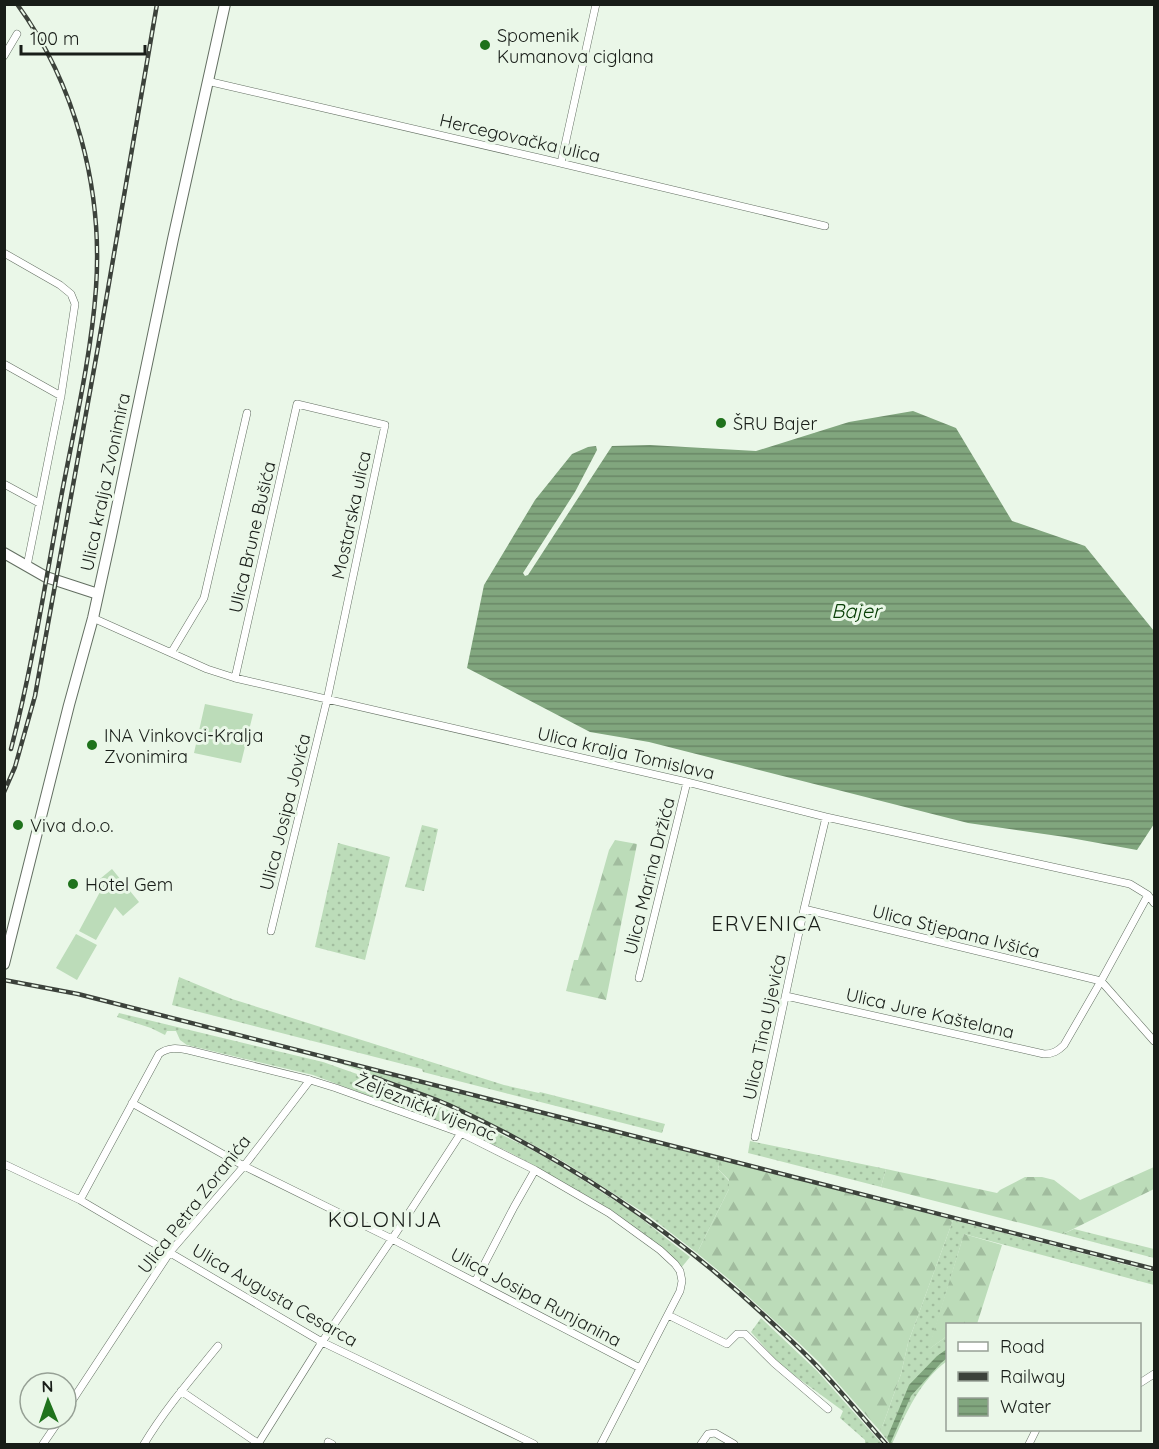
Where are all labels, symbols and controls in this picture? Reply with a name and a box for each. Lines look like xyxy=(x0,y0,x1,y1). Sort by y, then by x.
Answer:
scale bar xyxy=(21,18,146,56)
place label: Spomenik Kumanova ciglana xyxy=(497,24,654,68)
text: 100 m xyxy=(30,27,79,50)
marker: Spomenik Kumanova ciglana xyxy=(478,38,492,52)
street label: Hercegovačka ulica xyxy=(437,108,603,168)
street label: Ulica kralja Zvonimira xyxy=(75,391,135,573)
place label: ŠRU Bajer xyxy=(733,412,817,435)
marker: ŠRU Bajer xyxy=(714,416,728,430)
street label: Mostarska ulica xyxy=(326,449,376,581)
street label: Ulica Brune Bušića xyxy=(223,459,281,615)
water label: Bajer xyxy=(831,598,883,623)
street label: Ulica kralja Tomislava xyxy=(535,721,717,785)
place label: INA Vinkovci-Kralja Zvonimira xyxy=(104,724,263,768)
street label: Ulica Josipa Jovića xyxy=(254,731,316,893)
marker: INA Vinkovci-Kralja Zvonimira xyxy=(85,738,99,752)
street label: Ulica Marina Držića xyxy=(618,795,680,957)
place label: Viva d.o.o. xyxy=(30,814,114,837)
marker: Viva d.o.o. xyxy=(11,818,25,832)
place label: Hotel Gem xyxy=(85,873,173,896)
marker: Hotel Gem xyxy=(66,877,80,891)
street label: Ulica Stjepana Ivšića xyxy=(870,899,1042,963)
district label: ERVENICA xyxy=(711,910,823,936)
street label: Ulica Tina Ujevića xyxy=(737,952,791,1102)
street label: Ulica Jure Kaštelana xyxy=(844,982,1016,1044)
street label: Željeznički vijenac xyxy=(352,1068,500,1146)
street label: Ulica Petra Zoranića xyxy=(133,1130,255,1278)
district label: KOLONIJA xyxy=(328,1206,442,1232)
street label: Ulica Augusta Cesarca xyxy=(188,1238,362,1352)
street label: Ulica Josipa Runjanina xyxy=(447,1242,625,1352)
legend xyxy=(946,1323,1141,1431)
text: Road xyxy=(1000,1335,1045,1358)
text: Railway xyxy=(1000,1365,1066,1388)
north arrow xyxy=(18,1371,78,1431)
text: N xyxy=(41,1376,54,1396)
text: Water xyxy=(1000,1395,1051,1418)

